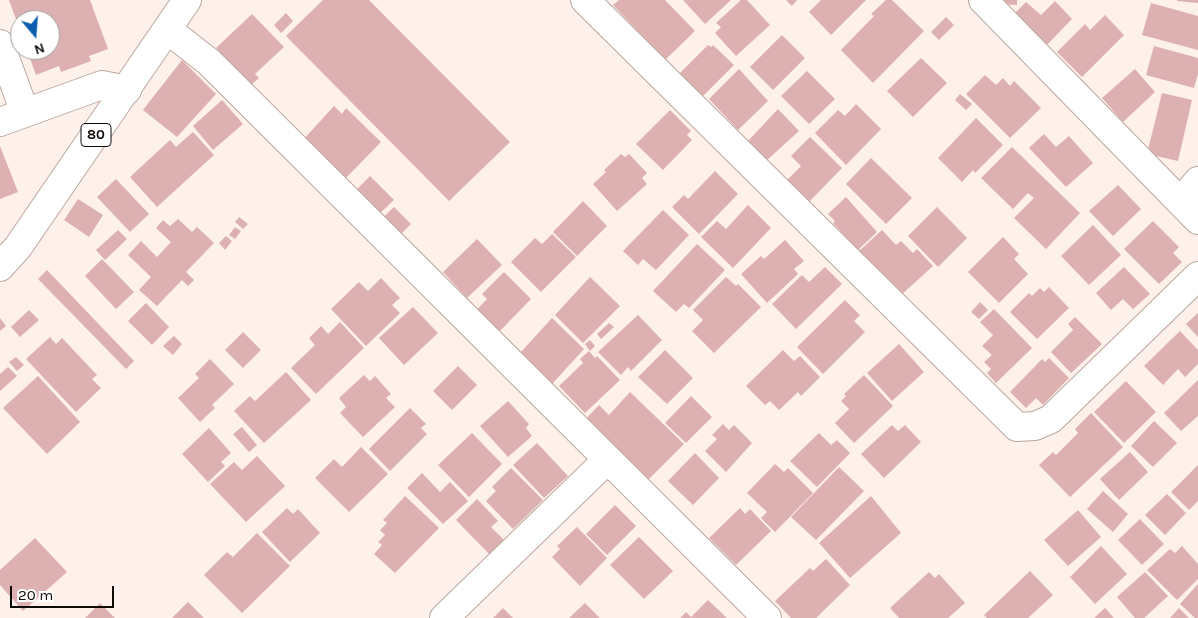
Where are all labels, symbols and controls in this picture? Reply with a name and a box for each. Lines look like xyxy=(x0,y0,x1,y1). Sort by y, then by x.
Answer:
north arrow xyxy=(10,10,60,60)
text: N xyxy=(32,39,47,58)
road number: 80 xyxy=(81,124,111,146)
scale bar xyxy=(12,576,116,608)
text: 20 m xyxy=(18,586,53,604)

